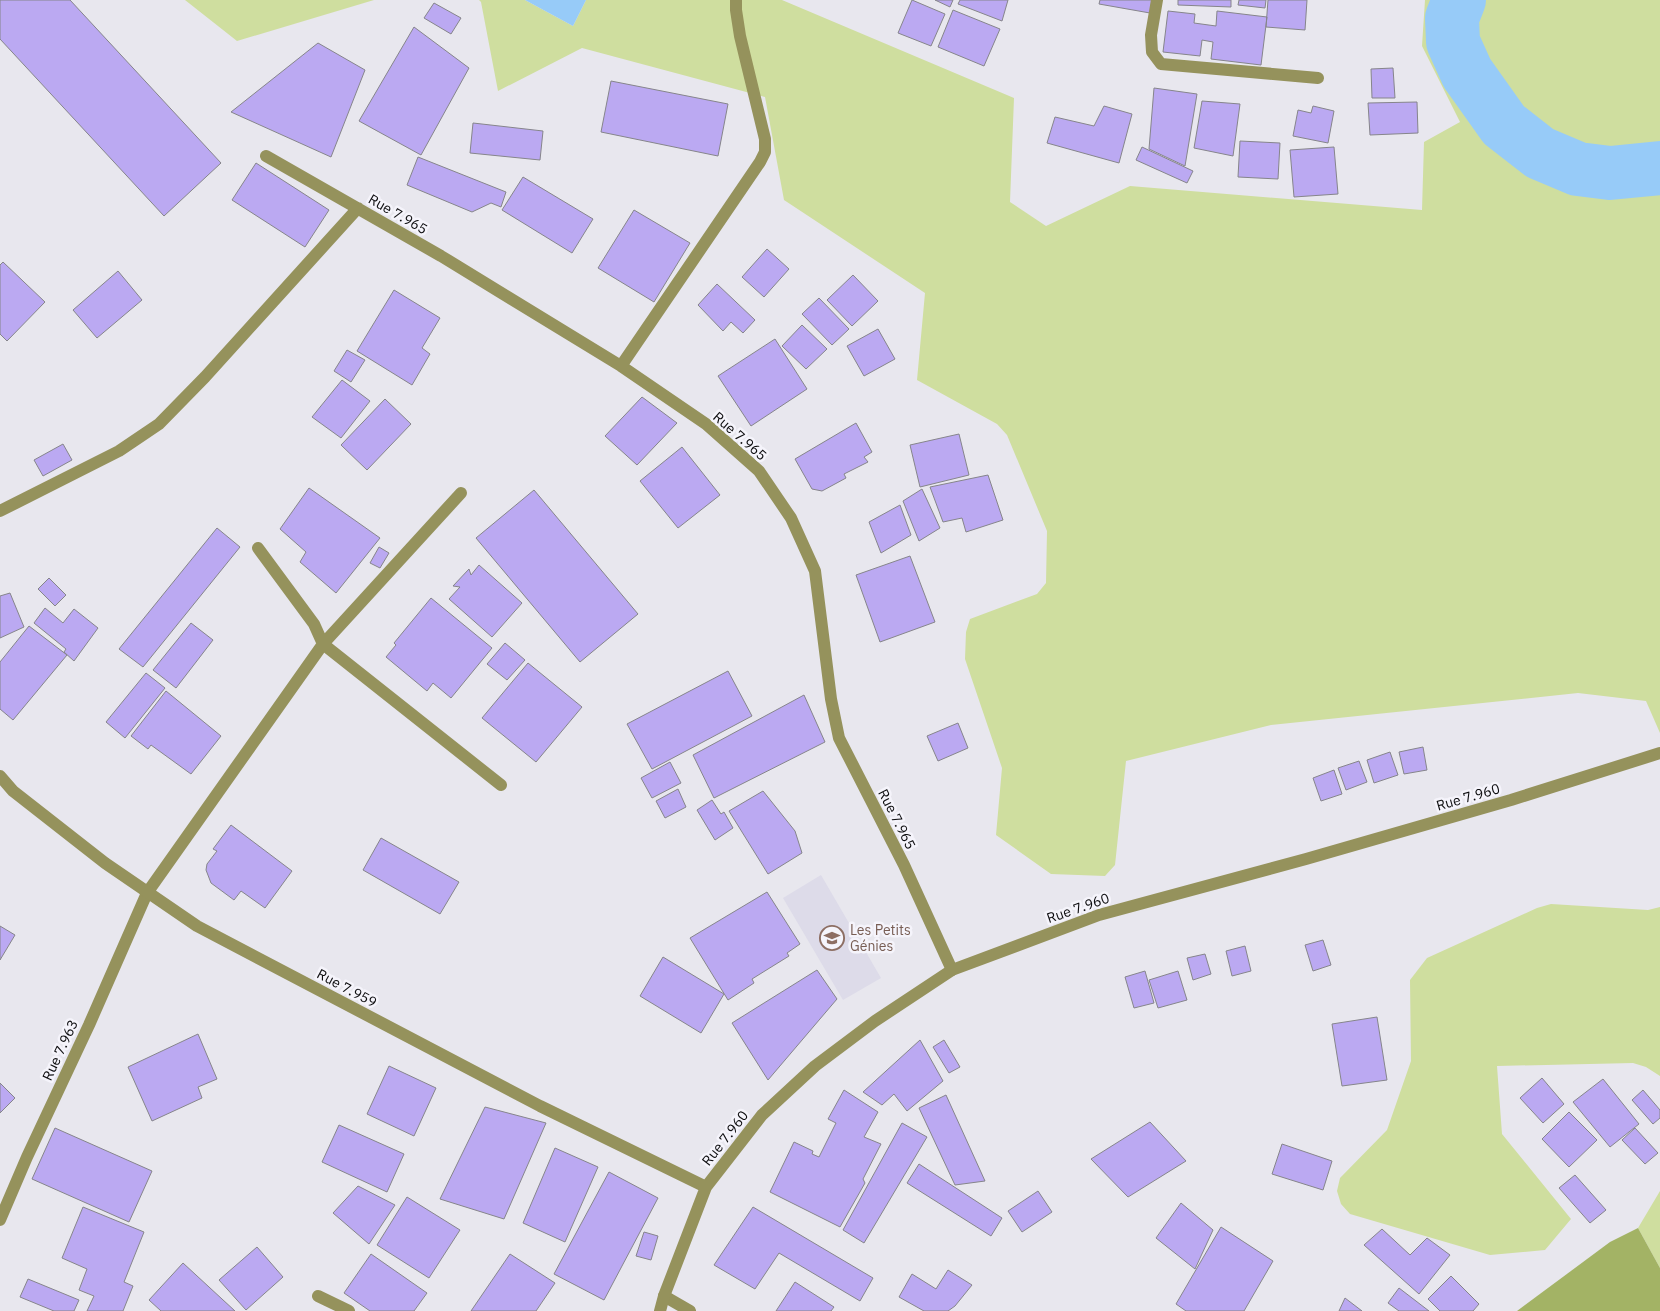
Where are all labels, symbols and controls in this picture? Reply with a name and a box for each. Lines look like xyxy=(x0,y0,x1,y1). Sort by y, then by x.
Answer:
street label: Rue 7.965 xyxy=(365,190,431,238)
street label: Rue 7.965 xyxy=(709,408,771,464)
street label: Rue 7.960 xyxy=(1434,779,1502,815)
street label: Rue 7.965 xyxy=(874,786,920,852)
street label: Rue 7.960 xyxy=(1044,889,1112,927)
place label: Les Petits Génies xyxy=(850,921,911,955)
school or university icon: Les Petits Génies xyxy=(819,925,845,951)
street label: Rue 7.959 xyxy=(314,965,380,1011)
street label: Rue 7.963 xyxy=(38,1017,82,1083)
street label: Rue 7.960 xyxy=(698,1107,752,1169)

